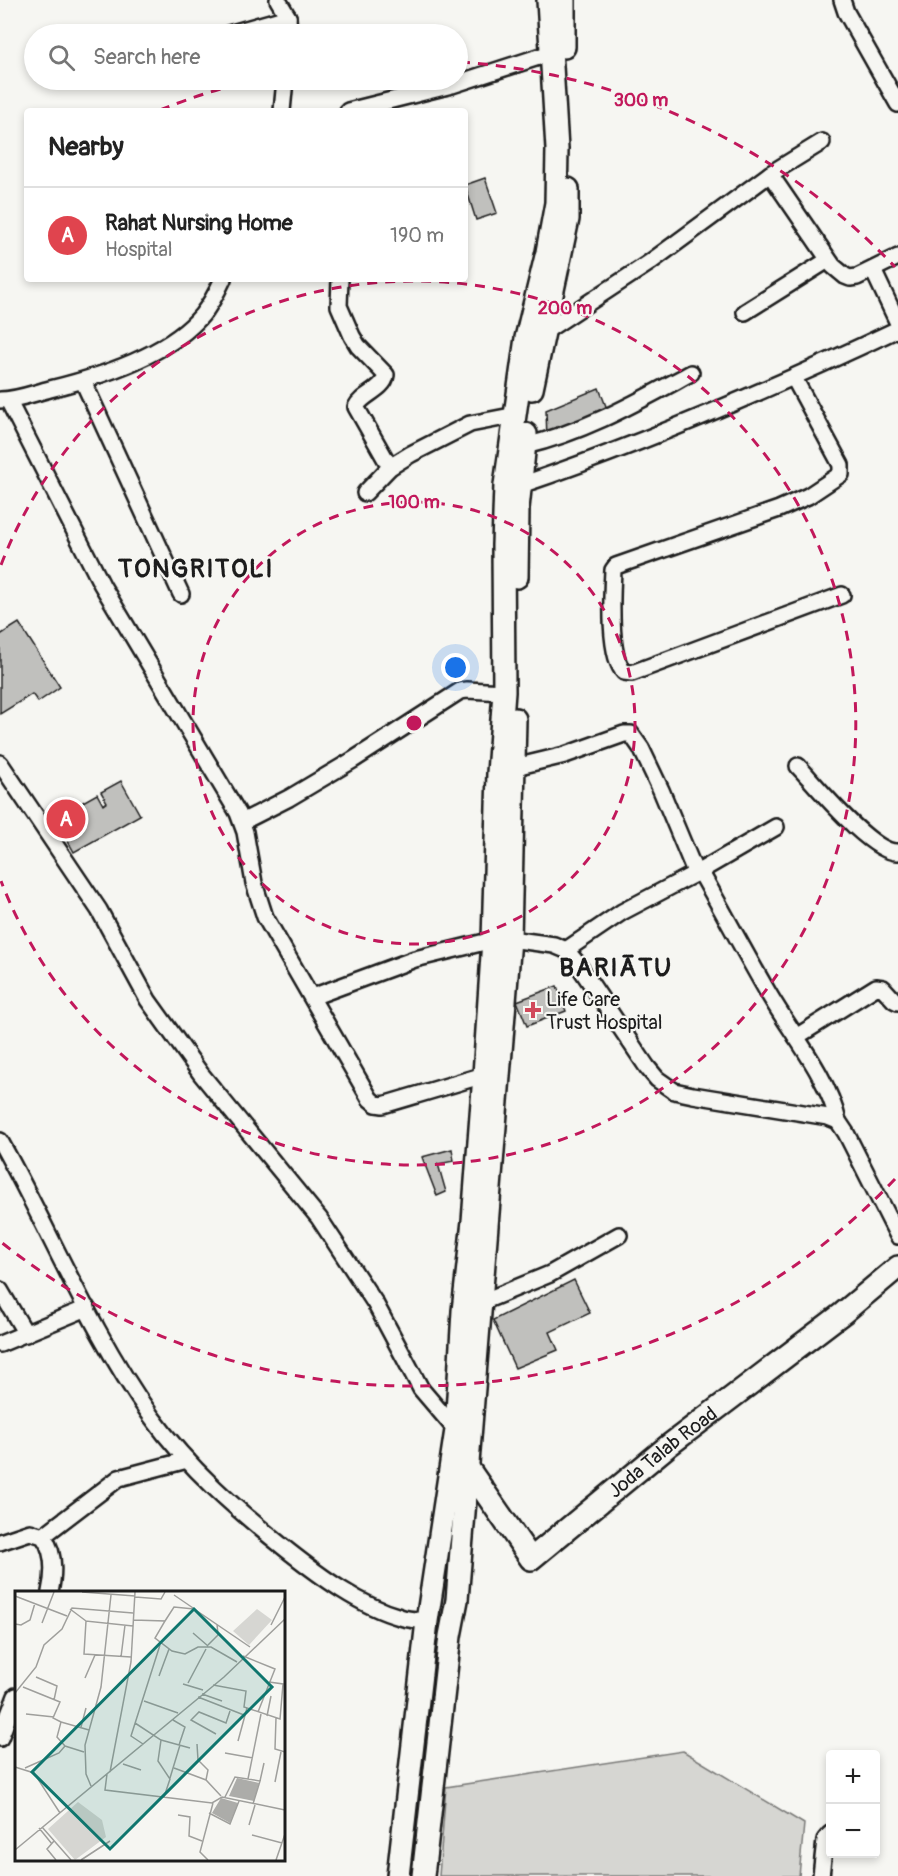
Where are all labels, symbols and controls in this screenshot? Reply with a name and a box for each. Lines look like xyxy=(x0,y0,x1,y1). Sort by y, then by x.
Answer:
search box xyxy=(24,24,468,90)
icon: search xyxy=(45,41,78,74)
text: Search here xyxy=(93,43,200,71)
text: 300 m xyxy=(614,89,668,112)
text: Nearby xyxy=(48,131,124,163)
text: Rahat Nursing Home xyxy=(105,209,293,237)
text: A xyxy=(61,223,74,248)
text: 190 m xyxy=(390,223,444,248)
text: Hospital xyxy=(105,237,172,262)
text: 200 m xyxy=(538,297,592,320)
text: 100 m xyxy=(388,491,440,514)
district label: TONGRITOLI xyxy=(117,553,274,585)
your location xyxy=(441,653,470,682)
centre of rings xyxy=(404,713,424,733)
pin: A xyxy=(46,796,86,842)
district label: BARIĀTU xyxy=(559,952,673,984)
place label: Life Care Trust Hospital xyxy=(546,987,663,1035)
marker: Life Care Trust Hospital xyxy=(524,1001,542,1019)
street label: Joda Talab Road xyxy=(603,1401,722,1503)
inset map xyxy=(15,1591,285,1861)
map controls xyxy=(826,1750,880,1858)
button: + xyxy=(826,1750,880,1804)
button: − xyxy=(826,1804,880,1858)

